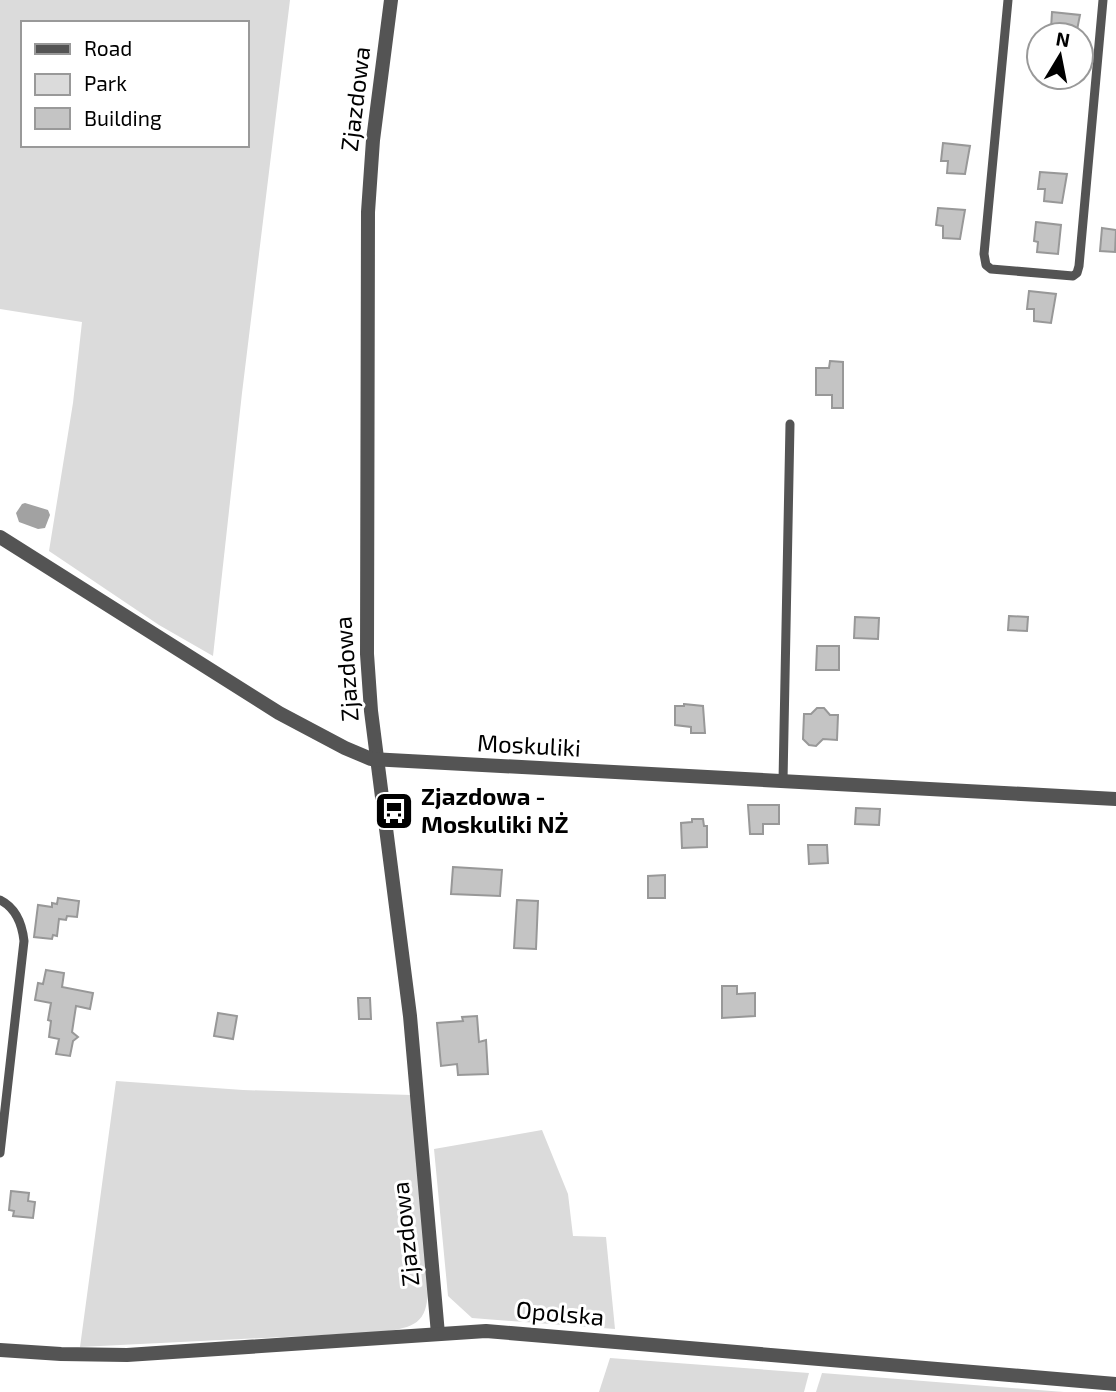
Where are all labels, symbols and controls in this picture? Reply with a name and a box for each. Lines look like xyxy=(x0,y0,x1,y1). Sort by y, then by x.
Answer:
legend xyxy=(21,21,248,147)
north arrow xyxy=(1025,21,1095,91)
text: N xyxy=(1054,26,1072,51)
text: Road xyxy=(84,35,132,60)
street label: Zjazdowa xyxy=(334,45,375,153)
text: Park xyxy=(84,70,127,95)
text: Building xyxy=(84,105,162,130)
street label: Zjazdowa xyxy=(327,616,364,723)
street label: Moskuliki xyxy=(476,727,582,762)
place label: Zjazdowa - Moskuliki NŻ xyxy=(421,781,569,838)
bus stop icon: Zjazdowa - Moskuliki NŻ xyxy=(373,790,415,832)
street label: Zjazdowa xyxy=(385,1180,424,1288)
street label: Opolska xyxy=(515,1294,605,1331)

